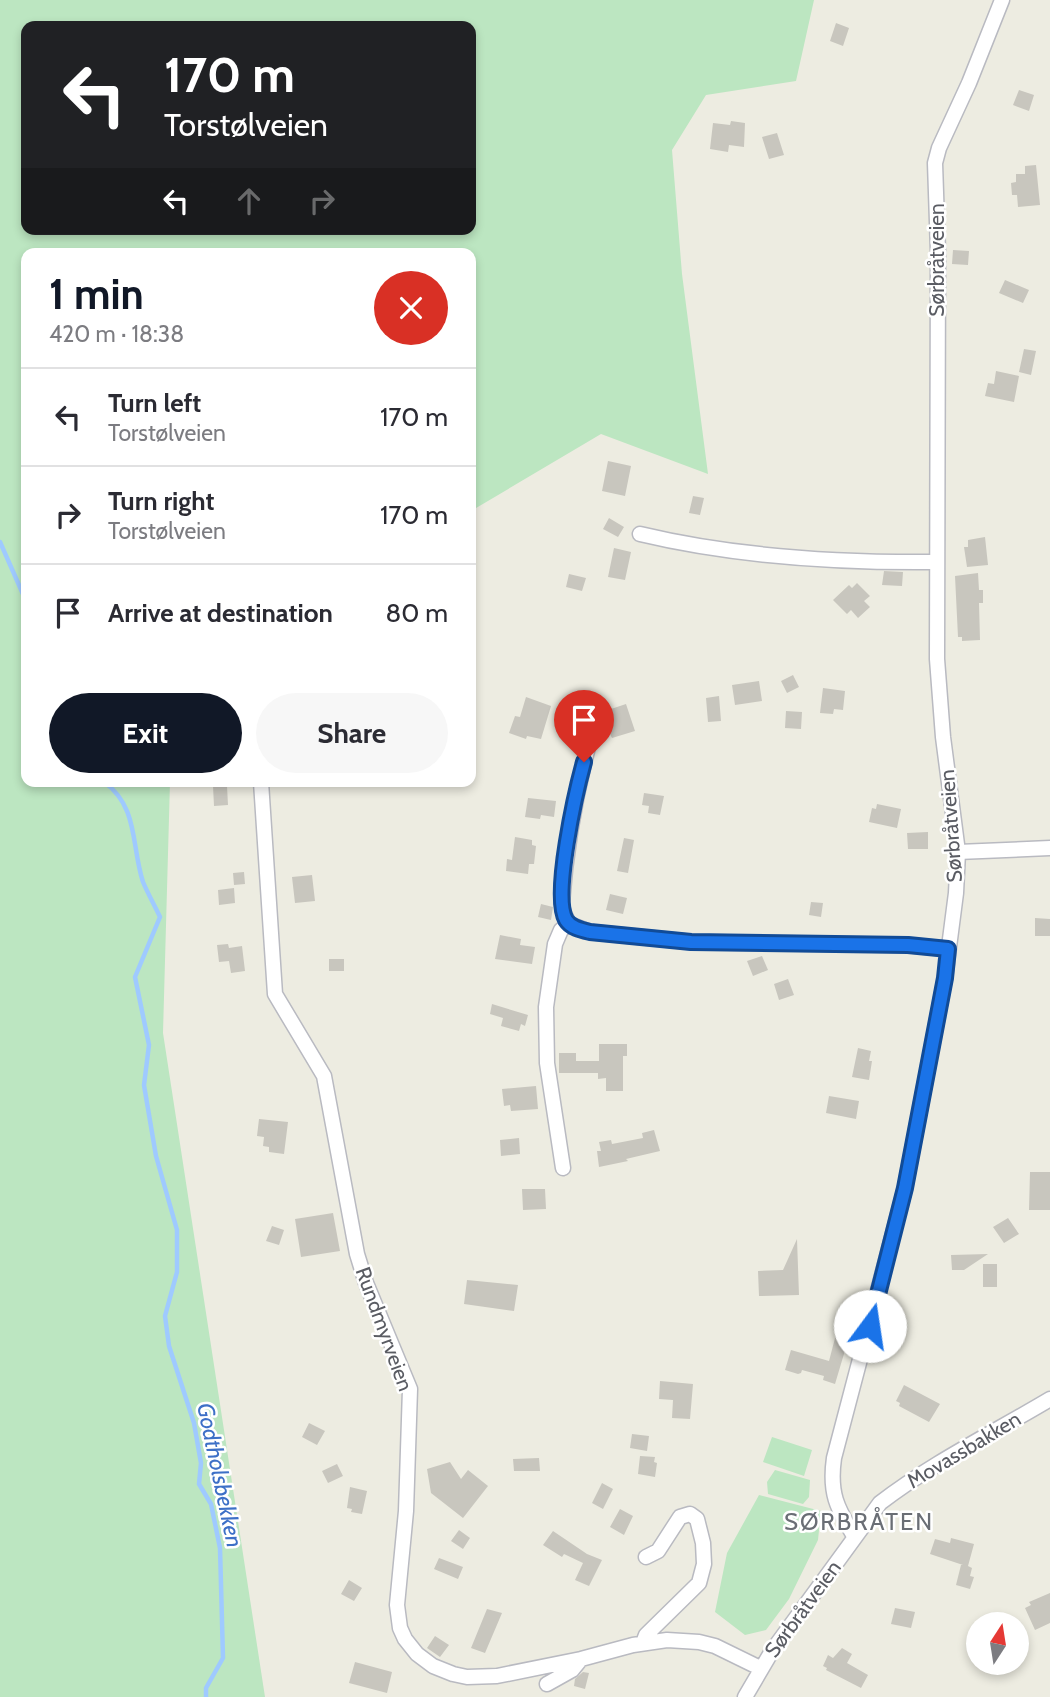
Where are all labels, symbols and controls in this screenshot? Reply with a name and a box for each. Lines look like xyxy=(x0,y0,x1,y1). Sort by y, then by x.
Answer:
text: 170 m xyxy=(164,45,295,104)
icon: left xyxy=(49,49,140,140)
text: Torstølveien xyxy=(164,105,328,144)
icon: left xyxy=(157,182,195,220)
icon: ahead xyxy=(230,182,268,220)
icon: right xyxy=(303,182,341,220)
street label: Sørbråtveien xyxy=(924,203,949,317)
text: 1 min xyxy=(49,268,144,320)
button: close xyxy=(374,271,448,345)
text: 420 m · 18:38 xyxy=(49,320,184,348)
text: Turn left xyxy=(108,387,201,419)
icon: left xyxy=(49,398,87,436)
text: 170 m xyxy=(380,401,448,433)
text: Torstølveien xyxy=(108,419,226,447)
text: Turn right xyxy=(108,485,214,517)
icon: right xyxy=(49,496,87,534)
text: 170 m xyxy=(380,499,448,531)
text: Torstølveien xyxy=(108,517,226,545)
icon: arrive xyxy=(49,594,87,632)
text: Arrive at destination xyxy=(108,597,333,629)
text: 80 m xyxy=(385,597,448,629)
pin xyxy=(554,690,614,762)
button: Exit xyxy=(49,693,242,773)
button: Share xyxy=(256,693,448,773)
icon: arrive xyxy=(565,701,603,739)
street label: Sørbråtveien xyxy=(934,769,967,883)
street label: Rundmyrveien xyxy=(350,1263,418,1394)
position arrow xyxy=(833,1289,907,1363)
water label: Godtholsbekken xyxy=(191,1400,249,1550)
street label: Movassbakken xyxy=(902,1406,1025,1493)
district label: SØRBRÅTEN xyxy=(784,1507,934,1536)
street label: Sørbråtveien xyxy=(759,1555,846,1662)
north arrow xyxy=(966,1612,1029,1675)
map controls xyxy=(966,1612,1029,1675)

